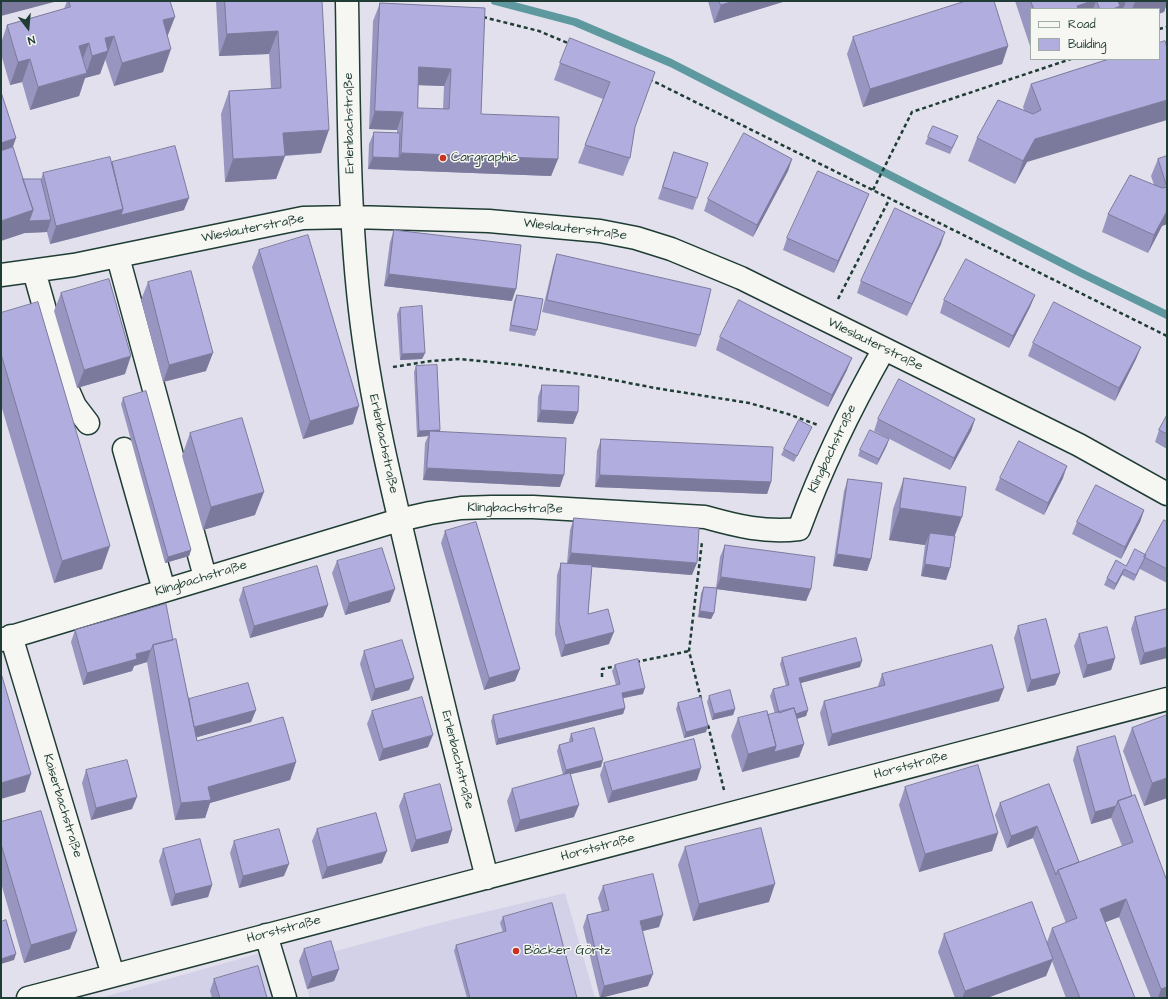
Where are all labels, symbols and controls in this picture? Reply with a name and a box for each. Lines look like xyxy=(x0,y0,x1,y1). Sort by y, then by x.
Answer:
north arrow xyxy=(8,8,48,48)
legend xyxy=(1030,8,1160,60)
text: Road xyxy=(1068,16,1096,33)
text: N xyxy=(26,32,37,48)
text: Building xyxy=(1068,36,1106,53)
street label: Erlenbachstraße xyxy=(341,72,359,174)
place label: Cargraphic xyxy=(451,150,518,166)
marker: Cargraphic xyxy=(438,153,448,163)
street label: Wieslauterstraße xyxy=(200,211,306,247)
street label: Wieslauterstraße xyxy=(522,216,628,244)
street label: Wieslauterstraße xyxy=(825,315,925,375)
street label: Erlenbachstraße xyxy=(365,393,401,495)
street label: Klingbachstraße xyxy=(806,402,860,496)
street label: Klingbachstraße xyxy=(467,500,563,518)
street label: Klingbachstraße xyxy=(153,558,249,600)
street label: Erlenbachstraße xyxy=(437,709,477,811)
street label: Horststraße xyxy=(872,749,950,783)
street label: Kaiserbachstraße xyxy=(39,752,85,860)
street label: Horststraße xyxy=(559,831,637,865)
street label: Horststraße xyxy=(245,913,323,947)
place label: Bäcker Görtz xyxy=(524,943,611,959)
marker: Bäcker Görtz xyxy=(511,946,521,956)

